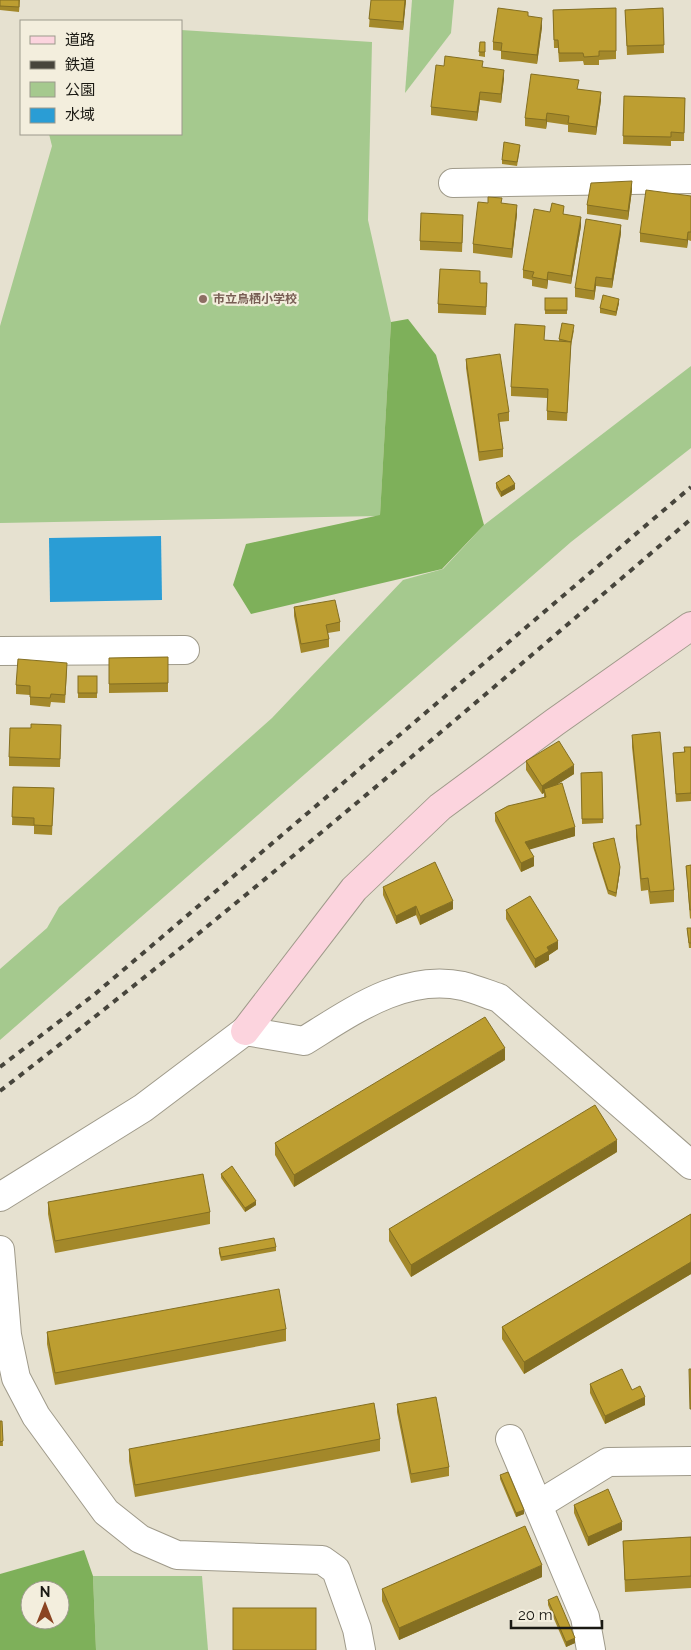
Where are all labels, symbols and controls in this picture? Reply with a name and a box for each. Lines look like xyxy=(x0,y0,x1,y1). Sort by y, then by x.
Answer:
legend xyxy=(20,20,182,135)
text: 道路 xyxy=(65,31,95,49)
text: 鉄道 xyxy=(65,56,95,74)
text: 公園 xyxy=(65,81,95,99)
text: 水域 xyxy=(65,106,95,124)
place label: 市立鳥栖小学校 xyxy=(213,292,297,306)
marker: 市立鳥栖小学校 xyxy=(197,293,209,305)
north arrow xyxy=(20,1580,70,1630)
text: N xyxy=(40,1584,50,1600)
scale bar xyxy=(511,1598,602,1630)
text: 20 m xyxy=(518,1606,553,1624)

